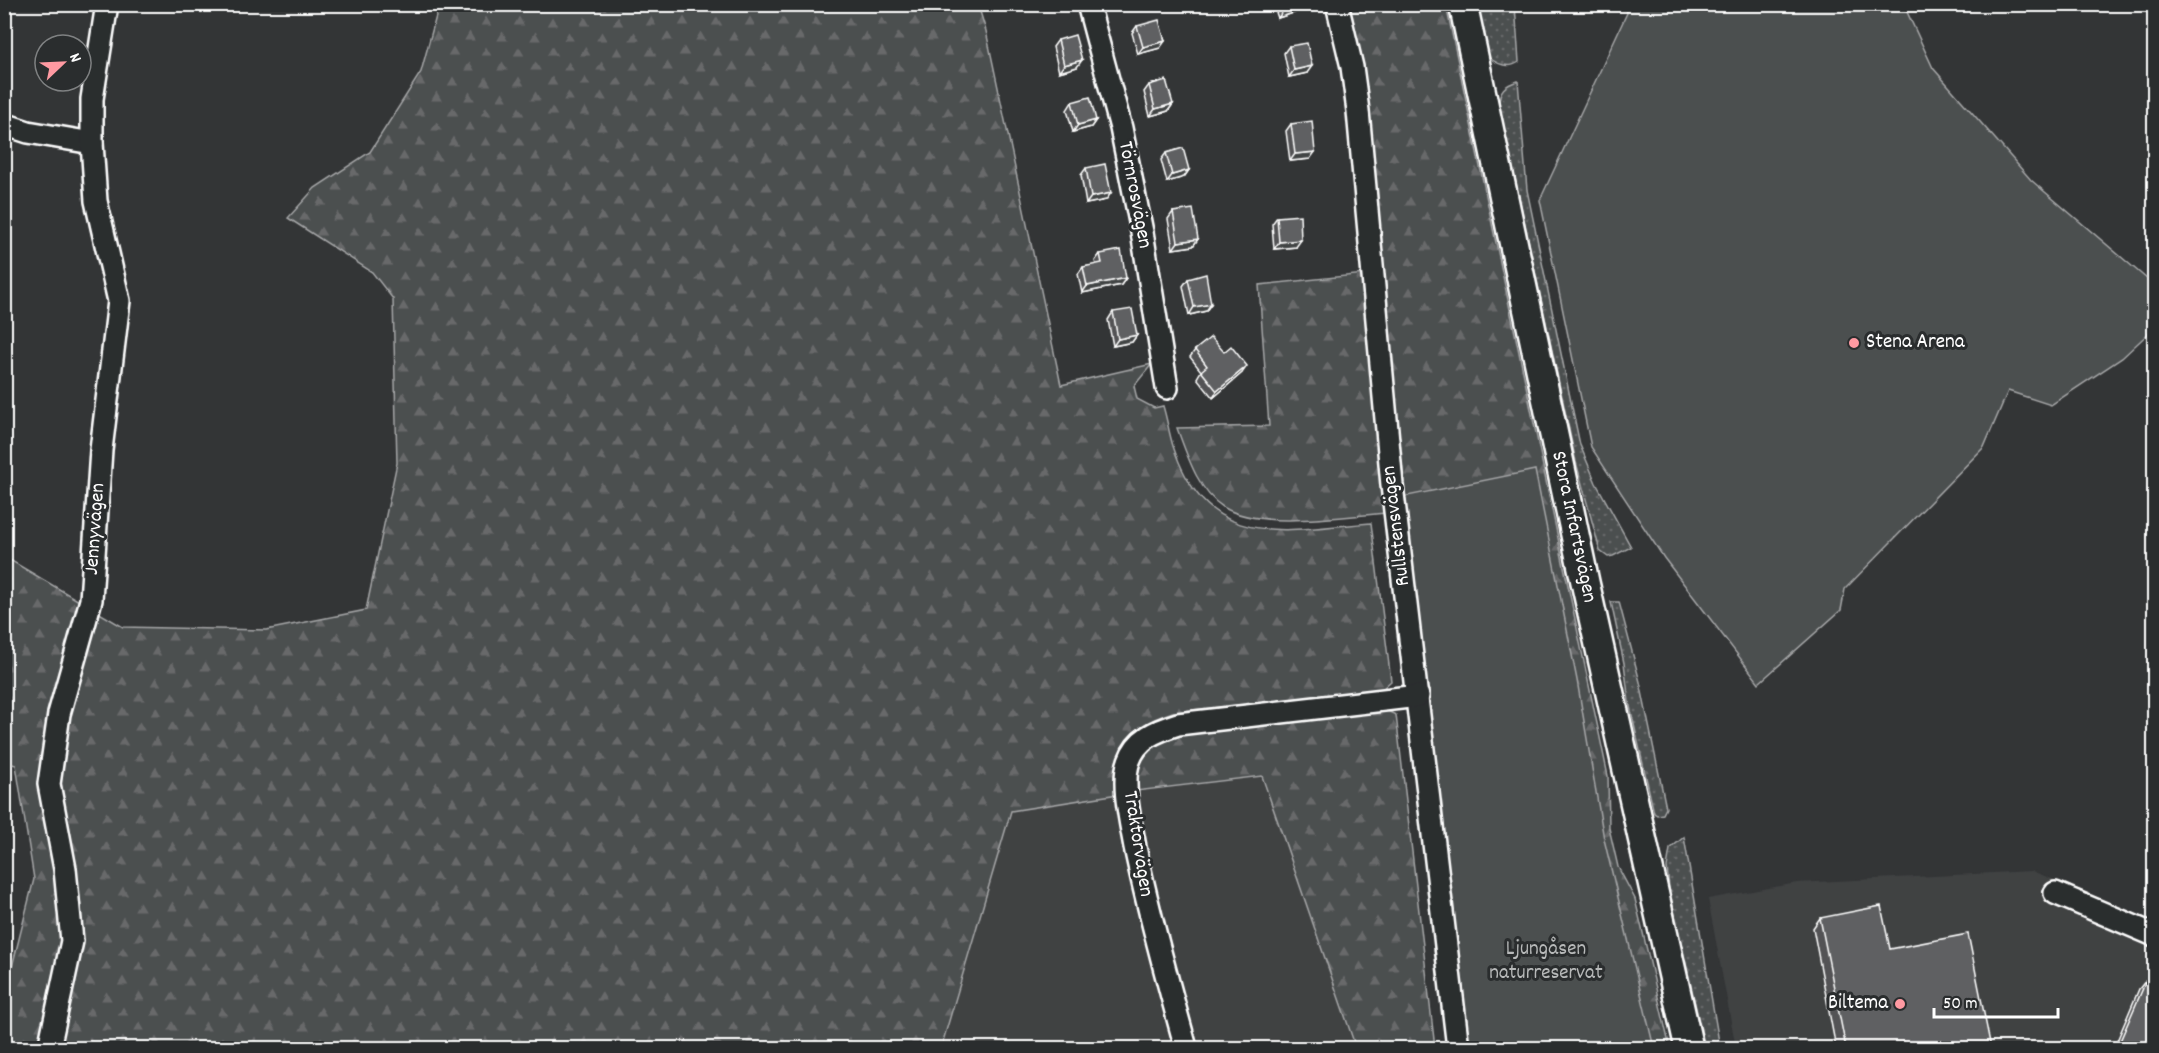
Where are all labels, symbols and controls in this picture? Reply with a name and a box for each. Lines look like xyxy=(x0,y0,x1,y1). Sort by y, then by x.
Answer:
north arrow xyxy=(33,33,93,93)
text: N xyxy=(62,50,87,66)
street label: Törnrosvägen xyxy=(1109,139,1159,251)
place label: Stena Arena xyxy=(1866,328,1966,358)
marker: Stena Arena xyxy=(1847,336,1861,350)
street label: Stora Infartsvägen xyxy=(1542,449,1604,605)
street label: Rullstensvägen xyxy=(1375,464,1419,588)
street label: Jennyvägen xyxy=(78,482,114,576)
street label: Traktorvägen xyxy=(1114,789,1160,899)
park label: Ljungåsen naturreservat xyxy=(1489,935,1603,989)
scale bar xyxy=(1934,981,2058,1019)
place label: Biltema xyxy=(1828,989,1889,1019)
text: 50 m xyxy=(1943,992,1978,1017)
marker: Biltema xyxy=(1893,997,1907,1011)

